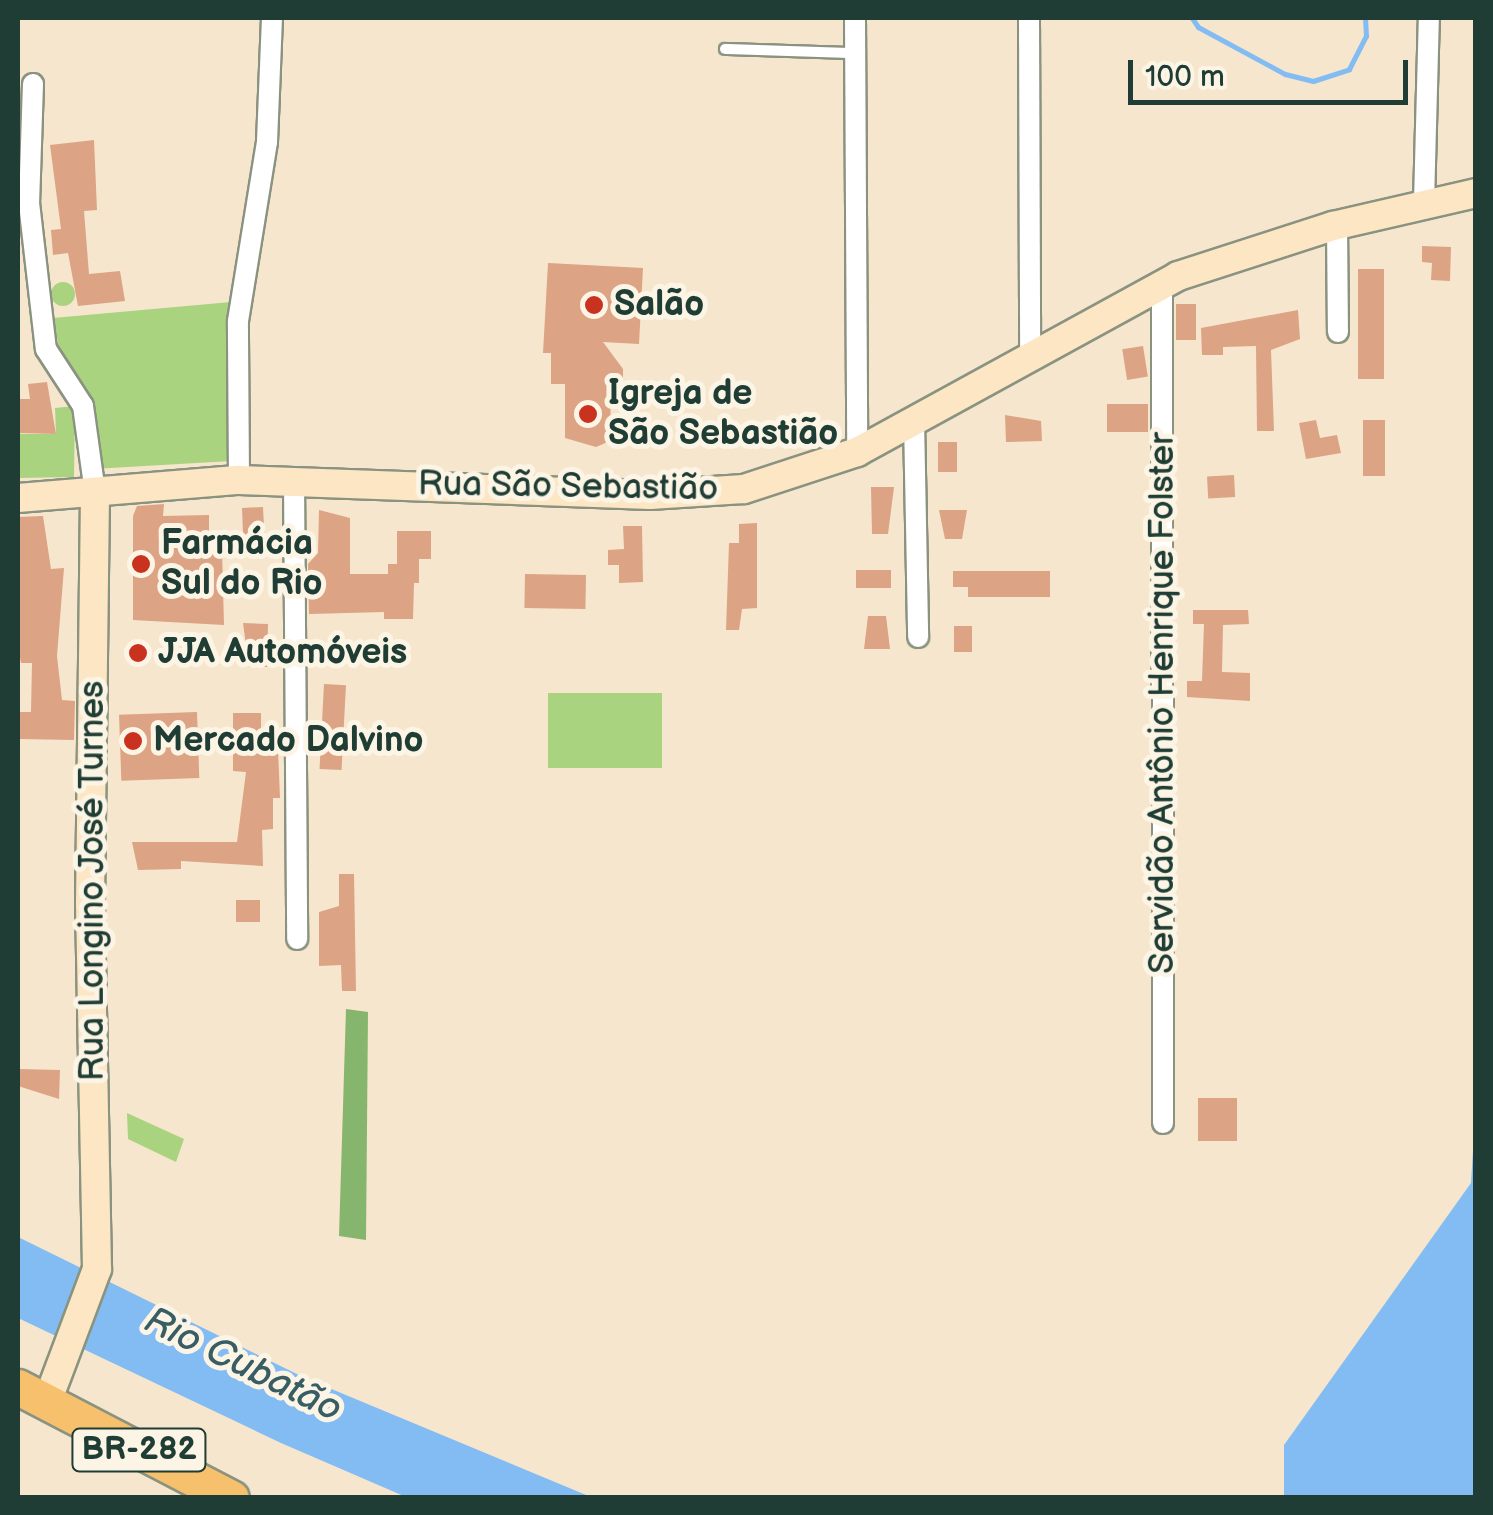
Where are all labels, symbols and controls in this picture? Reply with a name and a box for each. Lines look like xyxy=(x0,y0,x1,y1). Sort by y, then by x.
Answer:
scale bar xyxy=(1133,40,1413,102)
text: 100 m xyxy=(1145,59,1225,95)
place label: Salão xyxy=(614,284,704,326)
marker: Salão xyxy=(583,294,605,316)
place label: Igreja de São Sebastião xyxy=(608,373,838,455)
marker: Igreja de São Sebastião xyxy=(577,403,599,425)
street label: Servidão Antônio Henrique Folster xyxy=(1142,432,1184,974)
street label: Rua São Sebastião xyxy=(417,463,719,511)
place label: Farmácia Sul do Rio xyxy=(161,523,322,605)
marker: Farmácia Sul do Rio xyxy=(130,553,152,575)
place label: JJA Automóveis xyxy=(158,632,407,674)
marker: JJA Automóveis xyxy=(127,642,149,664)
street label: Rua Longino José Turnes xyxy=(72,679,114,1083)
place label: Mercado Dalvino xyxy=(153,720,423,762)
marker: Mercado Dalvino xyxy=(122,730,144,752)
water label: Rio Cubatão xyxy=(137,1298,349,1432)
road number: BR-282 xyxy=(69,1423,209,1477)

